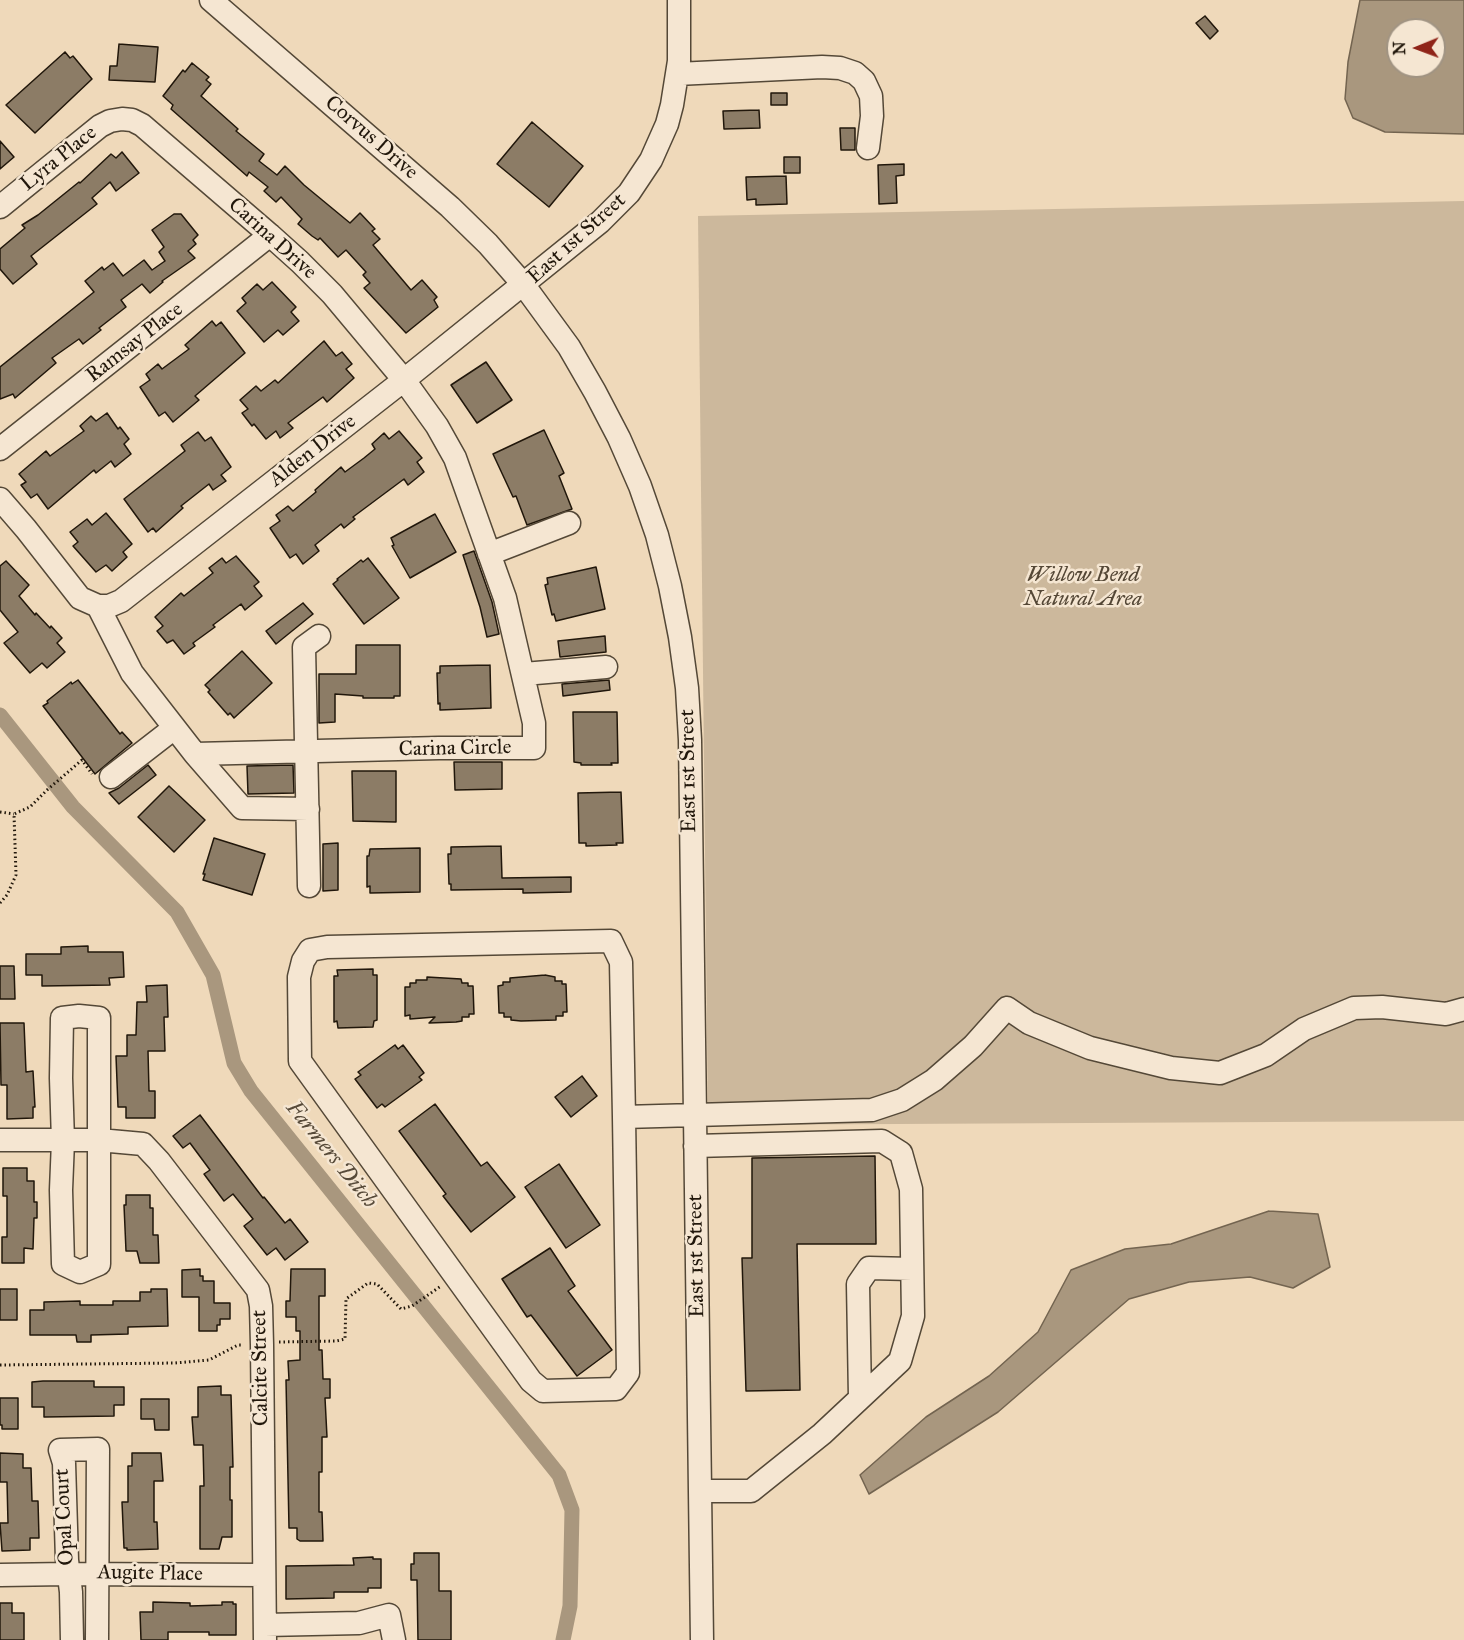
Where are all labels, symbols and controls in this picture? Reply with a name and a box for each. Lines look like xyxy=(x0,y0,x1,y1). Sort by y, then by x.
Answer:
north arrow xyxy=(1386,18,1446,78)
text: N xyxy=(1390,41,1409,55)
street label: Corvus Drive xyxy=(319,91,423,185)
street label: Lyra Place xyxy=(16,121,102,197)
street label: East 1st Street xyxy=(523,188,631,290)
street label: Carina Drive xyxy=(223,193,321,285)
street label: Ramsay Place xyxy=(82,297,188,389)
street label: Alden Drive xyxy=(264,409,362,493)
park label: Willow Bend Natural Area xyxy=(1024,563,1142,613)
street label: East 1st Street xyxy=(675,709,703,833)
street label: Carina Circle xyxy=(398,735,512,763)
water label: Farmers Ditch xyxy=(280,1096,382,1214)
street label: East 1st Street xyxy=(683,1194,711,1318)
street label: Calcite Street xyxy=(247,1310,275,1426)
street label: Opal Court xyxy=(50,1468,80,1566)
street label: Augite Place xyxy=(97,1560,203,1588)

